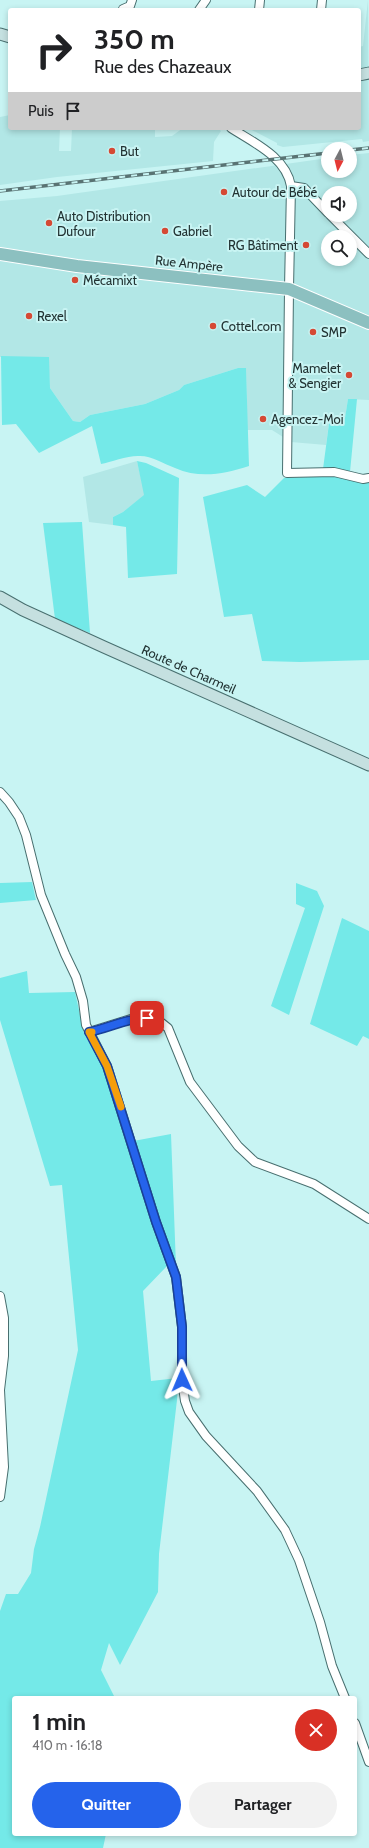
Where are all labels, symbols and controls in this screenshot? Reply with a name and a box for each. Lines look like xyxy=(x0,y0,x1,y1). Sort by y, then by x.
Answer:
text: 350 m xyxy=(94,22,175,56)
icon: right xyxy=(28,24,80,76)
text: Rue des Chazeaux xyxy=(94,56,232,78)
icon: arrive xyxy=(62,100,84,122)
text: Puis xyxy=(28,102,54,120)
north arrow xyxy=(321,142,357,178)
map controls xyxy=(321,142,357,266)
place label: But xyxy=(120,143,140,159)
marker: But xyxy=(107,146,117,156)
place label: Autour de Bébé xyxy=(232,184,317,200)
button: sound xyxy=(321,186,357,222)
marker: Autour de Bébé xyxy=(219,187,229,197)
place label: Auto Distribution Dufour xyxy=(57,208,150,239)
marker: Auto Distribution Dufour xyxy=(44,218,54,228)
place label: Gabriel xyxy=(173,223,212,239)
marker: Gabriel xyxy=(160,226,170,236)
button: search xyxy=(321,230,357,266)
place label: RG Bâtiment xyxy=(228,237,299,253)
marker: RG Bâtiment xyxy=(301,240,311,250)
street label: Rue Ampère xyxy=(154,251,224,275)
place label: Mécamixt xyxy=(83,272,138,288)
marker: Mécamixt xyxy=(70,275,80,285)
place label: Rexel xyxy=(37,308,67,324)
marker: Rexel xyxy=(24,311,34,321)
place label: Cottel.com xyxy=(221,318,281,334)
marker: Cottel.com xyxy=(208,321,218,331)
place label: SMP xyxy=(321,324,347,340)
marker: SMP xyxy=(308,327,318,337)
place label: Mamelet & Sengier xyxy=(288,360,342,391)
marker: Mamelet & Sengier xyxy=(344,370,354,380)
place label: Agencez-Moi xyxy=(271,411,344,427)
marker: Agencez-Moi xyxy=(258,414,268,424)
street label: Route de Charmeil xyxy=(139,641,239,697)
pin xyxy=(130,1001,164,1035)
icon: arrive xyxy=(136,1007,158,1029)
position arrow xyxy=(161,1359,203,1401)
text: 1 min xyxy=(32,1707,86,1736)
button: close xyxy=(295,1709,337,1751)
text: 410 m · 16:18 xyxy=(32,1737,103,1753)
button: Quitter xyxy=(32,1782,181,1828)
button: Partager xyxy=(189,1782,337,1828)

